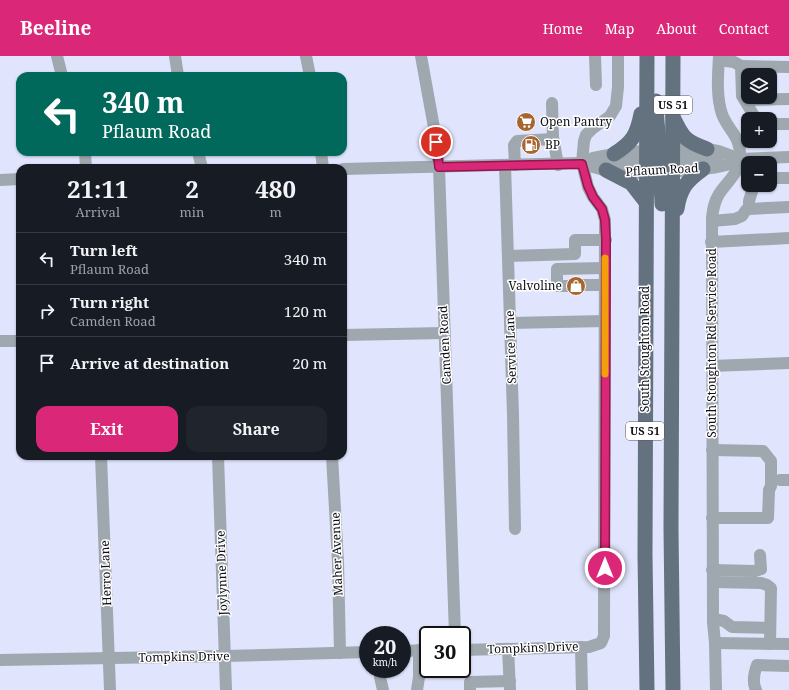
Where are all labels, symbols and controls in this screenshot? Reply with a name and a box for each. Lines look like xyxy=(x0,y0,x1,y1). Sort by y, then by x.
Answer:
text: Beeline xyxy=(20,15,91,41)
text: Home xyxy=(543,19,583,38)
text: Map xyxy=(605,19,634,38)
text: About xyxy=(656,19,697,38)
text: Contact xyxy=(719,19,769,38)
map controls xyxy=(741,68,777,192)
button: layers xyxy=(741,68,777,104)
text: 340 m xyxy=(102,83,184,121)
icon: left xyxy=(36,88,88,140)
road number: US 51 xyxy=(654,96,692,114)
supermarket icon: Open Pantry xyxy=(515,111,537,133)
button: + xyxy=(741,112,777,148)
place label: Open Pantry xyxy=(540,113,612,130)
text: Pflaum Road xyxy=(102,119,211,143)
pin xyxy=(419,125,453,159)
icon: arrive xyxy=(425,131,447,153)
fuel station icon: BP xyxy=(520,134,542,156)
place label: BP xyxy=(545,136,560,153)
button: − xyxy=(741,156,777,192)
street label: Pflaum Road xyxy=(625,159,699,180)
text: 21:11 xyxy=(67,172,129,205)
text: 2 xyxy=(185,172,199,205)
text: 480 xyxy=(255,172,296,205)
text: Arrival xyxy=(76,203,120,221)
text: min xyxy=(179,203,204,221)
text: m xyxy=(269,203,282,221)
text: Turn left xyxy=(70,240,138,260)
icon: left xyxy=(36,248,58,270)
street label: South Stoughton Rd Service Road xyxy=(703,248,720,438)
text: 340 m xyxy=(284,249,327,269)
text: Pflaum Road xyxy=(70,260,149,278)
shop icon: Valvoline xyxy=(565,275,587,297)
place label: Valvoline xyxy=(509,277,562,294)
street label: South Stoughton Road xyxy=(636,285,653,412)
text: Turn right xyxy=(70,292,149,312)
icon: right xyxy=(36,300,58,322)
text: 120 m xyxy=(284,301,327,321)
street label: Camden Road xyxy=(434,304,455,385)
street label: Service Lane xyxy=(501,310,520,384)
text: Camden Road xyxy=(70,312,156,330)
icon: arrive xyxy=(36,352,58,374)
text: Arrive at destination xyxy=(70,353,229,373)
text: 20 m xyxy=(292,353,327,373)
button: Exit xyxy=(36,406,178,452)
button: Share xyxy=(186,406,327,452)
road number: US 51 xyxy=(626,422,664,440)
street label: Maher Avenue xyxy=(327,512,346,596)
street label: Joylynne Drive xyxy=(212,530,232,617)
street label: Herro Lane xyxy=(96,540,115,606)
position arrow xyxy=(584,547,626,589)
speed limit sign: 30 xyxy=(419,626,471,678)
text: 20 xyxy=(374,633,396,660)
street label: Tompkins Drive xyxy=(487,637,579,658)
street label: Tompkins Drive xyxy=(138,647,230,666)
text: km/h xyxy=(373,655,397,669)

